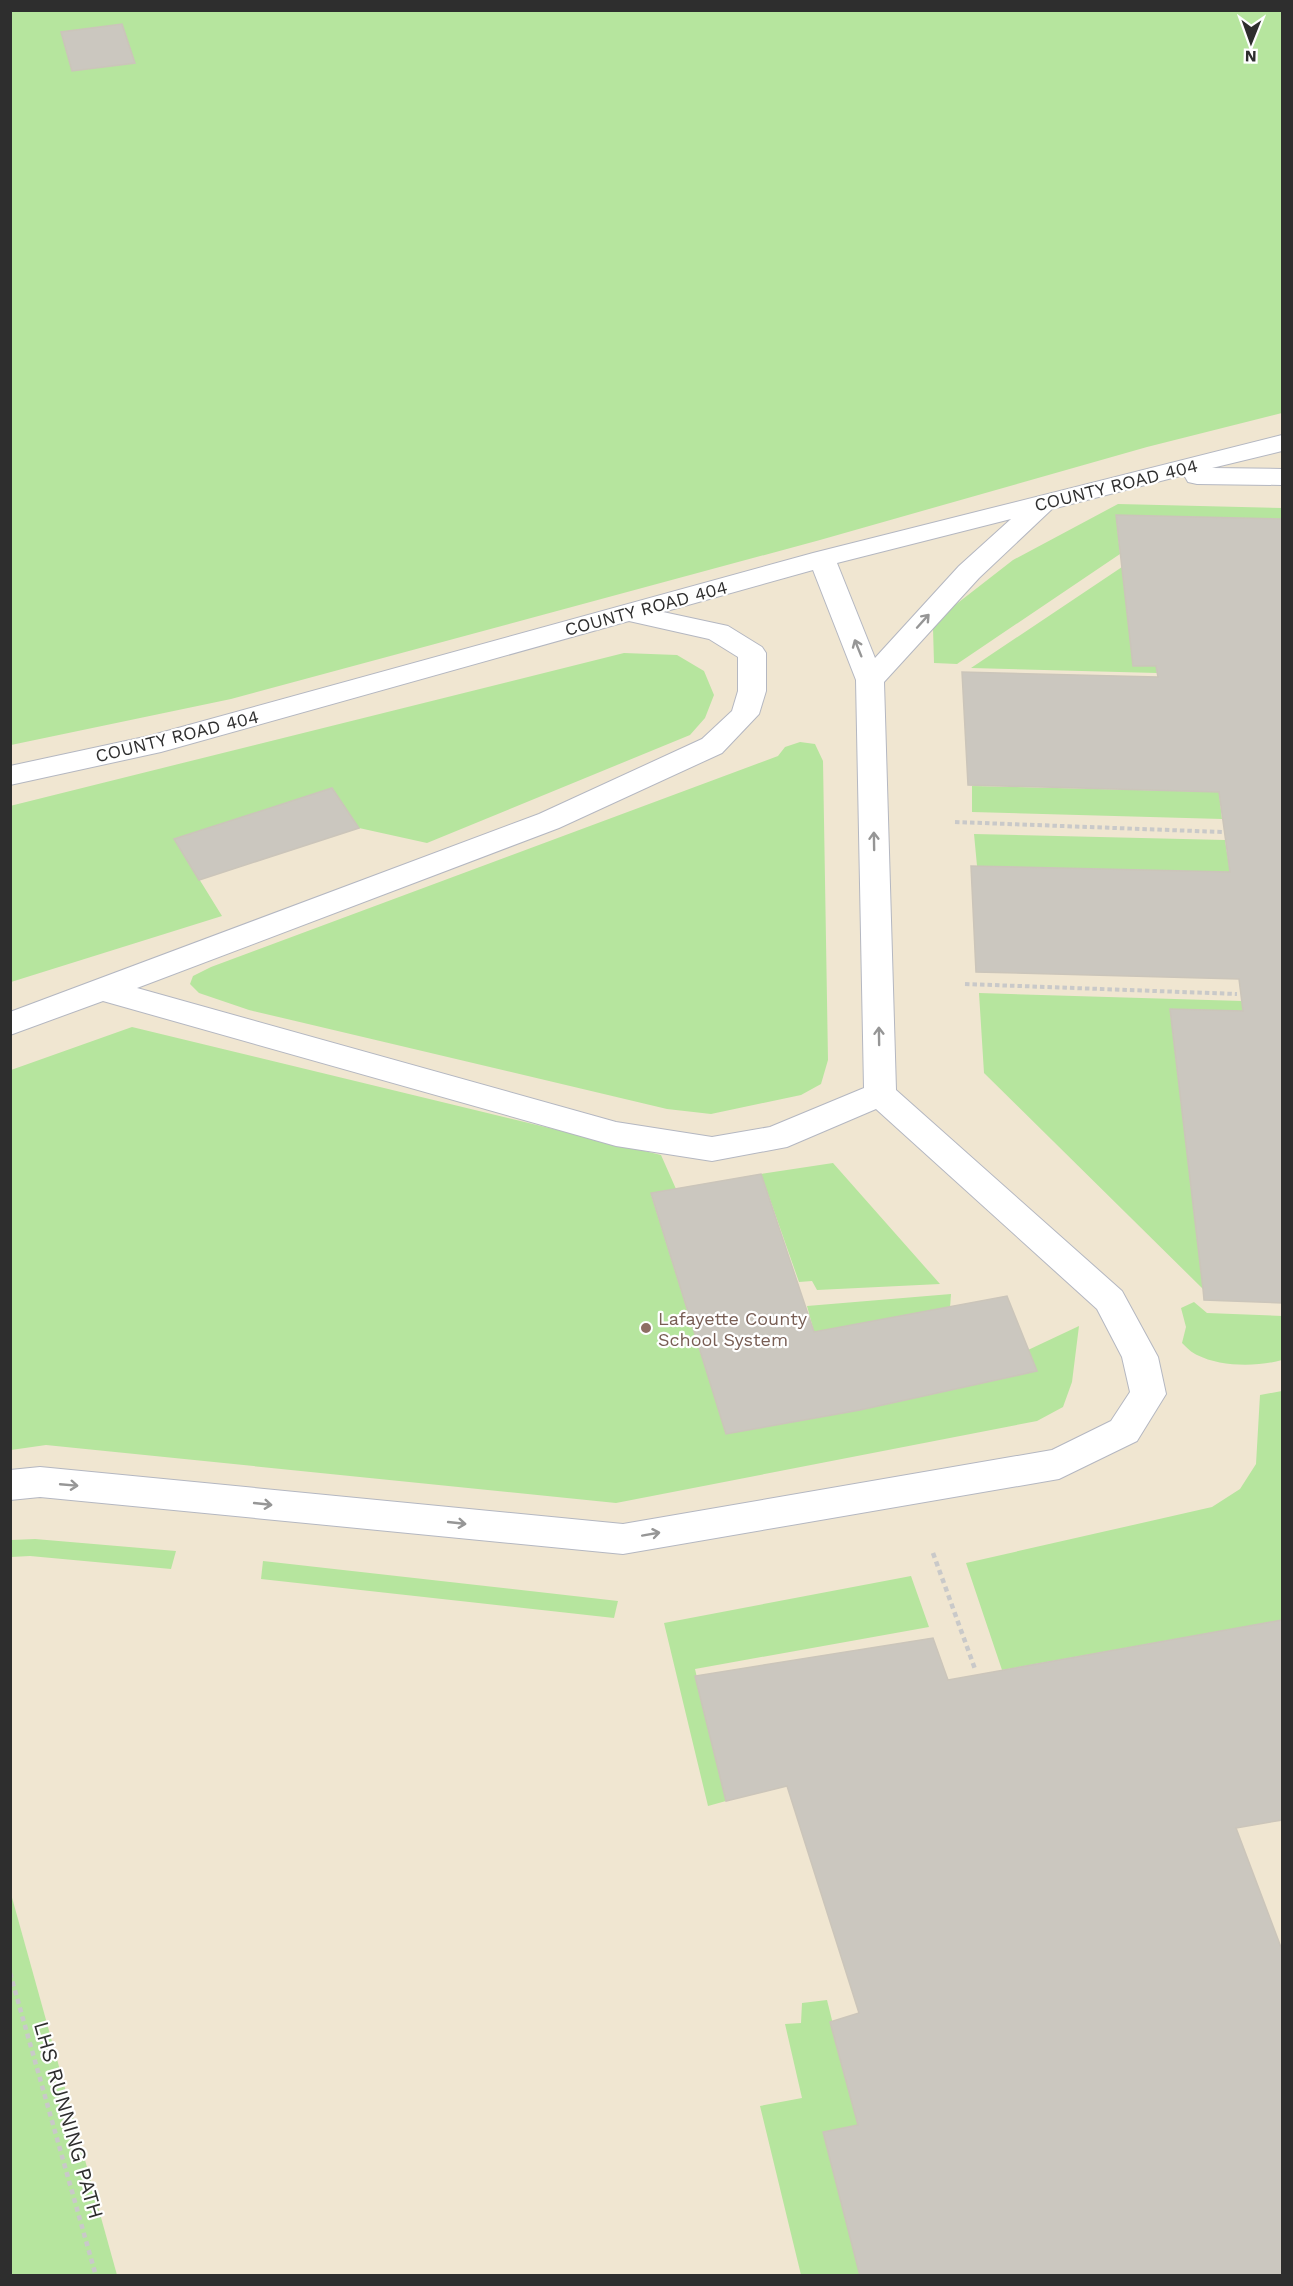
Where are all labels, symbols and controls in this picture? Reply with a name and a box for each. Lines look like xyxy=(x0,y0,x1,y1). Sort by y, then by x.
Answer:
north arrow xyxy=(1221,12,1281,72)
text: N xyxy=(1245,47,1257,66)
street label: COUNTY ROAD 404 xyxy=(1032,455,1200,515)
street label: COUNTY ROAD 404 xyxy=(562,576,730,640)
one-way arrow xyxy=(916,614,930,629)
one-way arrow xyxy=(851,640,862,658)
street label: COUNTY ROAD 404 xyxy=(93,706,261,766)
one-way arrow xyxy=(868,831,880,851)
one-way arrow xyxy=(873,1026,884,1046)
place label: Lafayette County School System xyxy=(658,1308,808,1350)
marker: Lafayette County School System xyxy=(639,1321,653,1335)
one-way arrow xyxy=(58,1480,78,1491)
one-way arrow xyxy=(252,1499,272,1510)
one-way arrow xyxy=(446,1518,466,1529)
one-way arrow xyxy=(640,1528,660,1539)
street label: LHS RUNNING PATH xyxy=(29,2018,109,2222)

